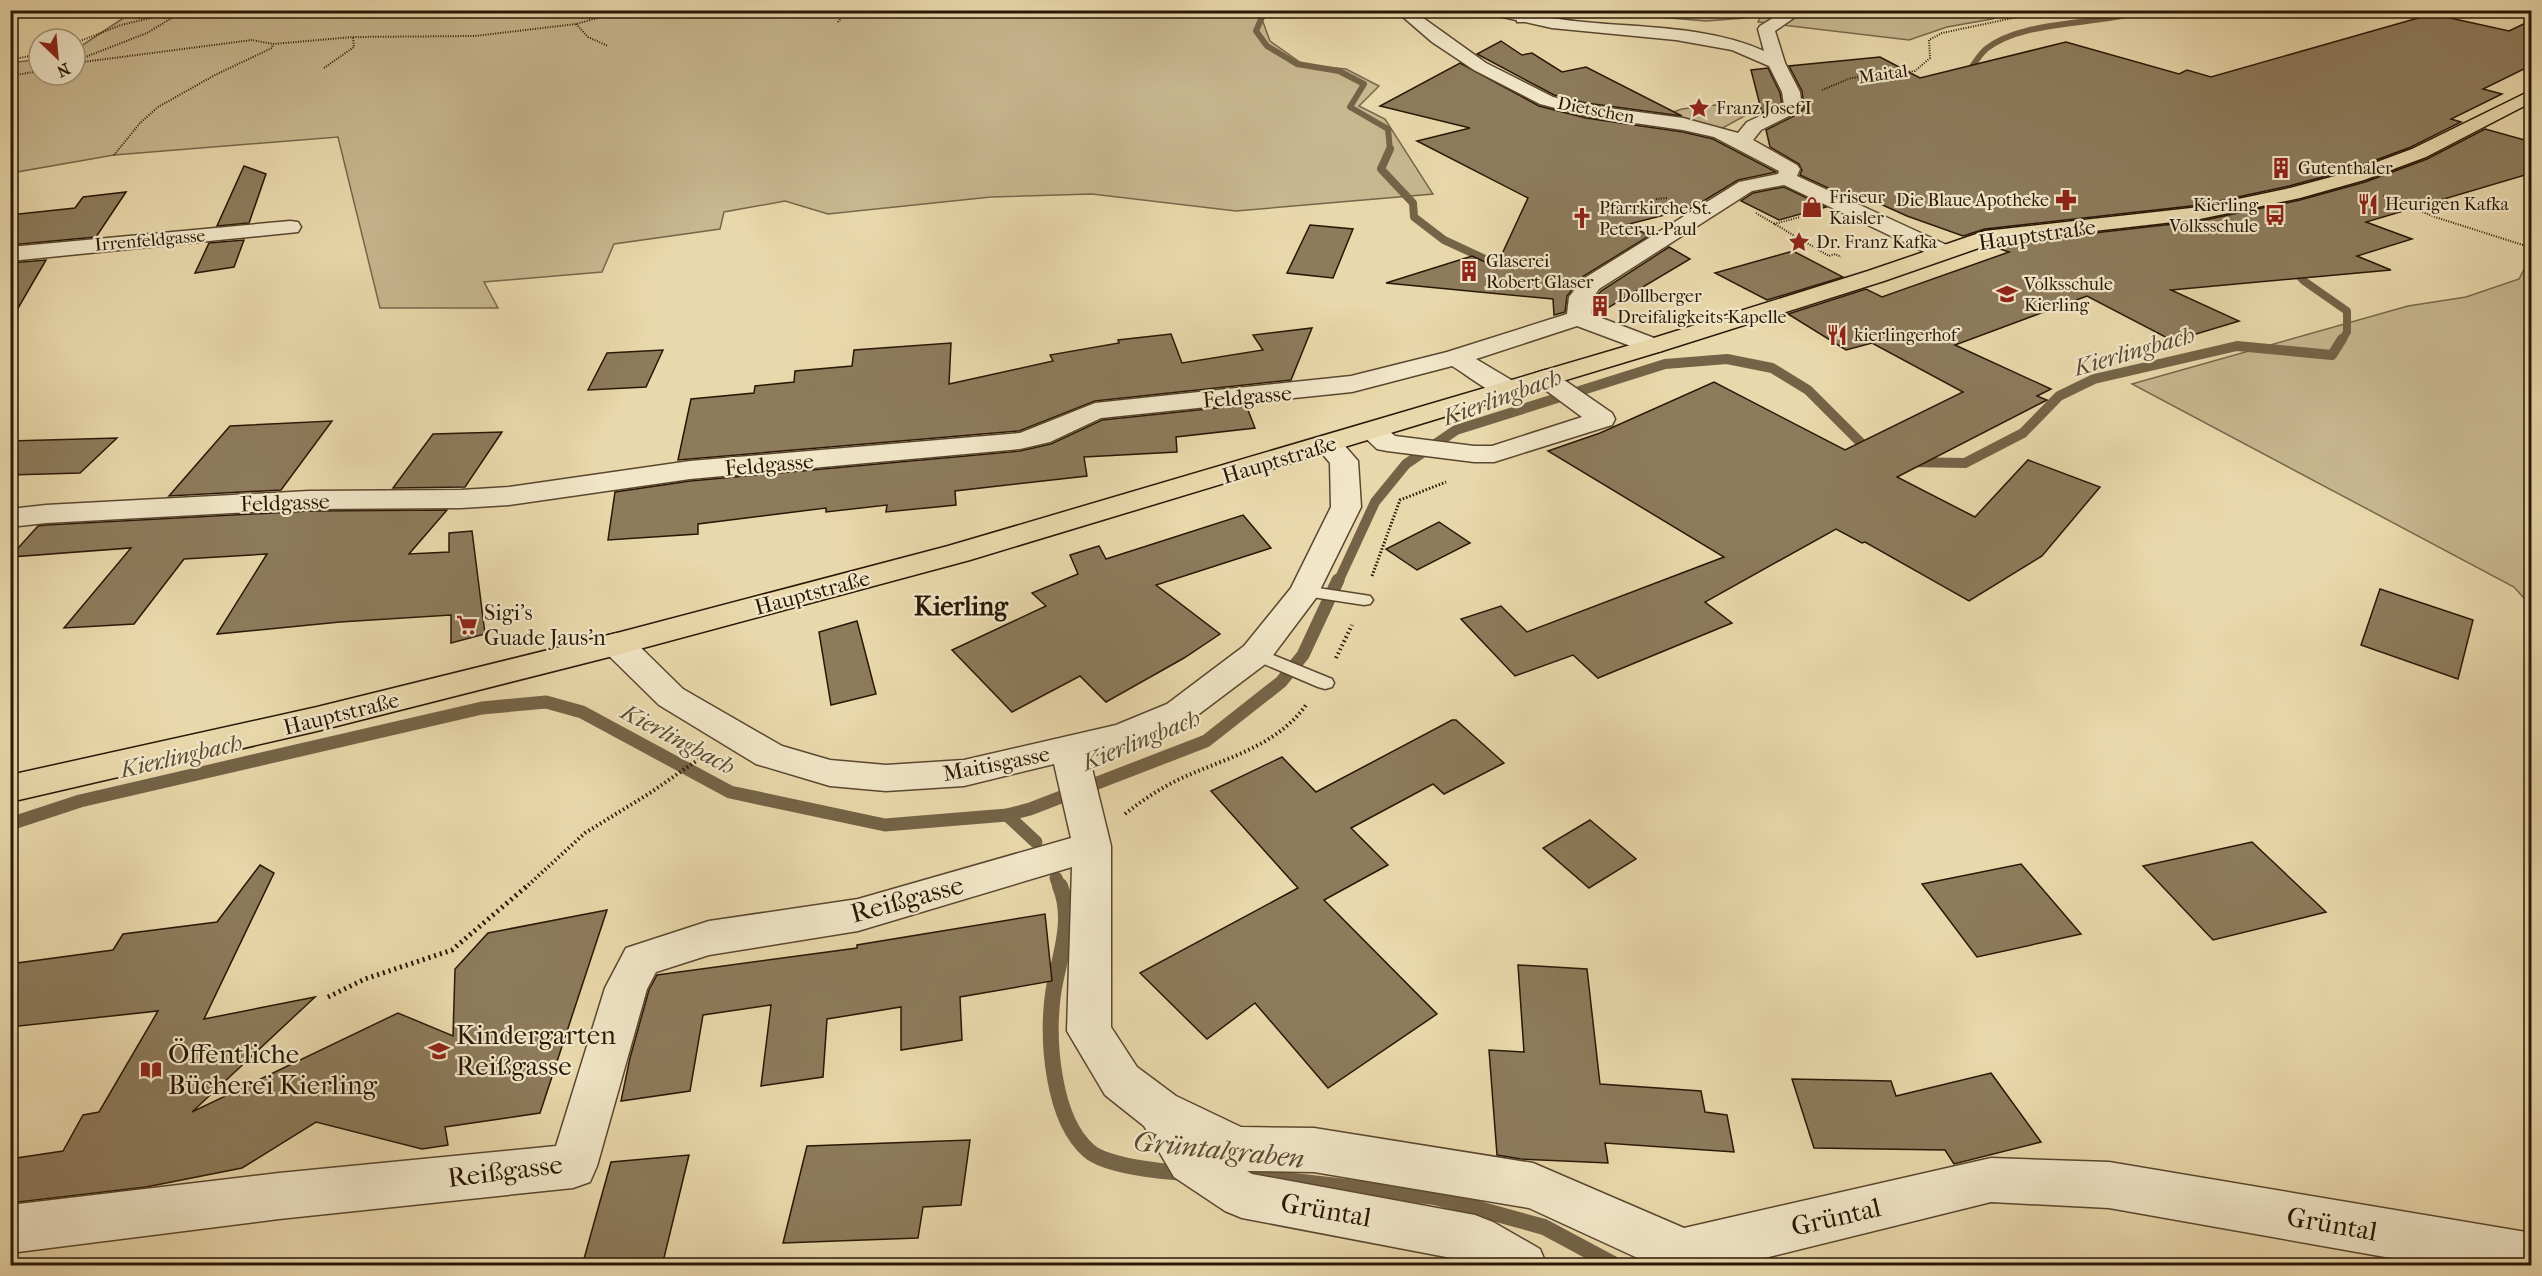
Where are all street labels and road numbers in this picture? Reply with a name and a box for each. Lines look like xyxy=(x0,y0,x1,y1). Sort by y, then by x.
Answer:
street label: Maital xyxy=(1857,61,1909,88)
street label: Dietschen xyxy=(1556,93,1637,128)
street label: Hauptstraße xyxy=(1977,214,2098,256)
street label: Irrenfeldgasse xyxy=(94,225,206,256)
street label: Feldgasse xyxy=(1201,380,1293,414)
street label: Hauptstraße xyxy=(1219,430,1340,490)
street label: Feldgasse xyxy=(723,448,815,482)
street label: Feldgasse xyxy=(240,488,330,518)
street label: Hauptstraße xyxy=(752,565,873,621)
street label: Hauptstraße xyxy=(281,687,402,741)
street label: Maitisgasse xyxy=(941,741,1052,787)
street label: Reißgasse xyxy=(847,869,967,929)
street label: Reißgasse xyxy=(446,1148,564,1194)
street label: Grüntal xyxy=(1278,1186,1374,1234)
street label: Grüntal xyxy=(1788,1191,1884,1243)
street label: Grüntal xyxy=(2284,1200,2380,1248)

